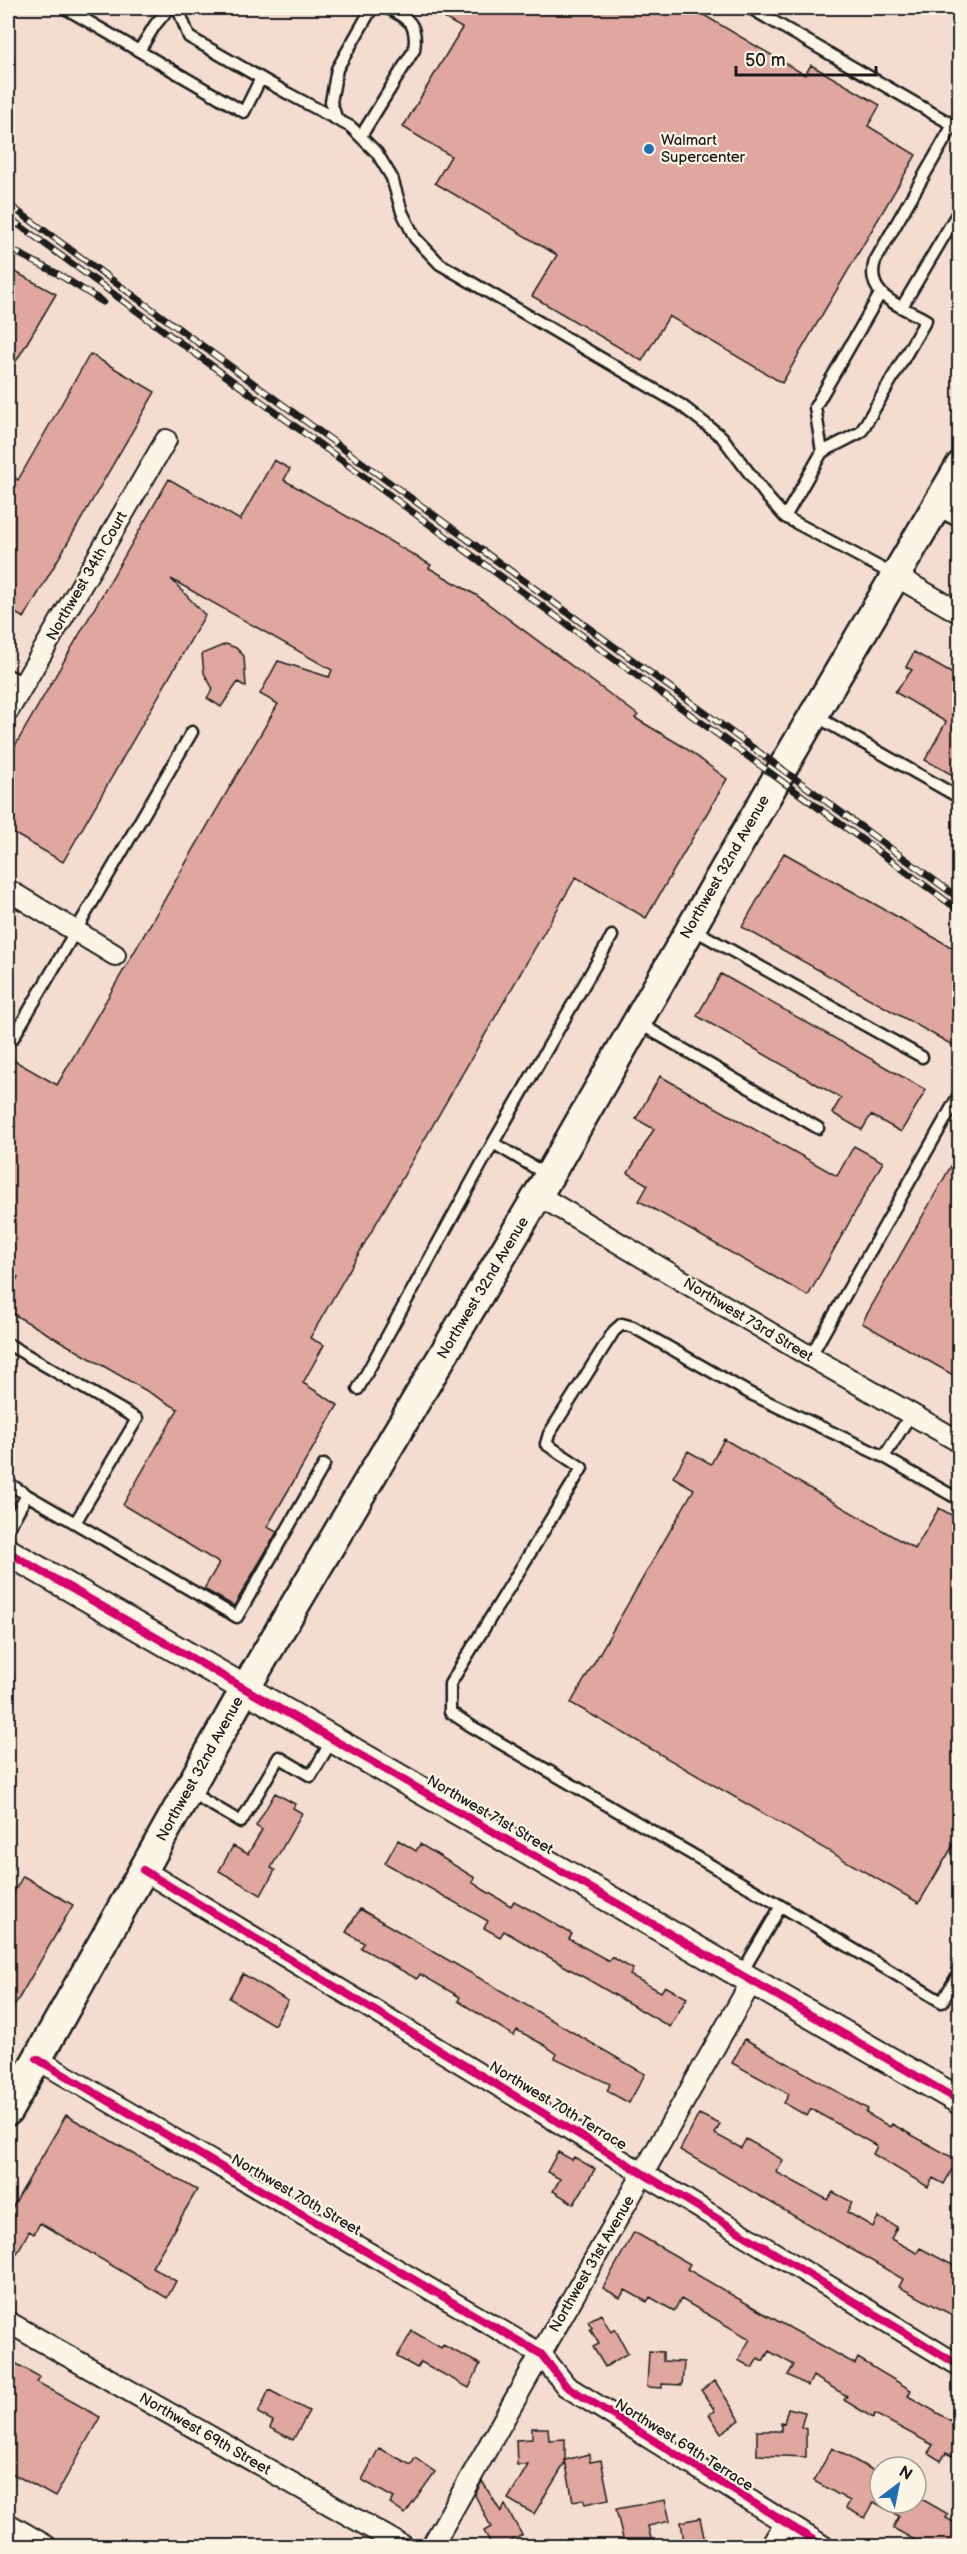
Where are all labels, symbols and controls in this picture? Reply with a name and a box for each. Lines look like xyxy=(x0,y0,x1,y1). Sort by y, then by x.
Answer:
scale bar xyxy=(736,39,876,77)
text: 50 m xyxy=(745,50,786,71)
place label: Walmart Supercenter xyxy=(661,131,746,167)
marker: Walmart Supercenter xyxy=(642,142,656,156)
street label: Northwest 34th Court xyxy=(42,508,132,644)
street label: Northwest 32nd Avenue xyxy=(676,792,774,942)
street label: Northwest 32nd Avenue xyxy=(433,1213,533,1363)
street label: Northwest 73rd Street xyxy=(680,1274,817,1366)
street label: Northwest 32nd Avenue xyxy=(152,1693,248,1845)
street label: Northwest 71st Street xyxy=(423,1771,557,1859)
street label: Northwest 70th Terrace xyxy=(486,2057,631,2155)
street label: Northwest 70th Street xyxy=(228,2150,365,2240)
street label: Northwest 31st Avenue xyxy=(545,2192,639,2336)
street label: Northwest 69th Street xyxy=(136,2389,275,2480)
street label: Northwest 69th Terrace xyxy=(611,2395,757,2495)
north arrow xyxy=(868,2455,928,2515)
text: N xyxy=(895,2462,915,2485)

